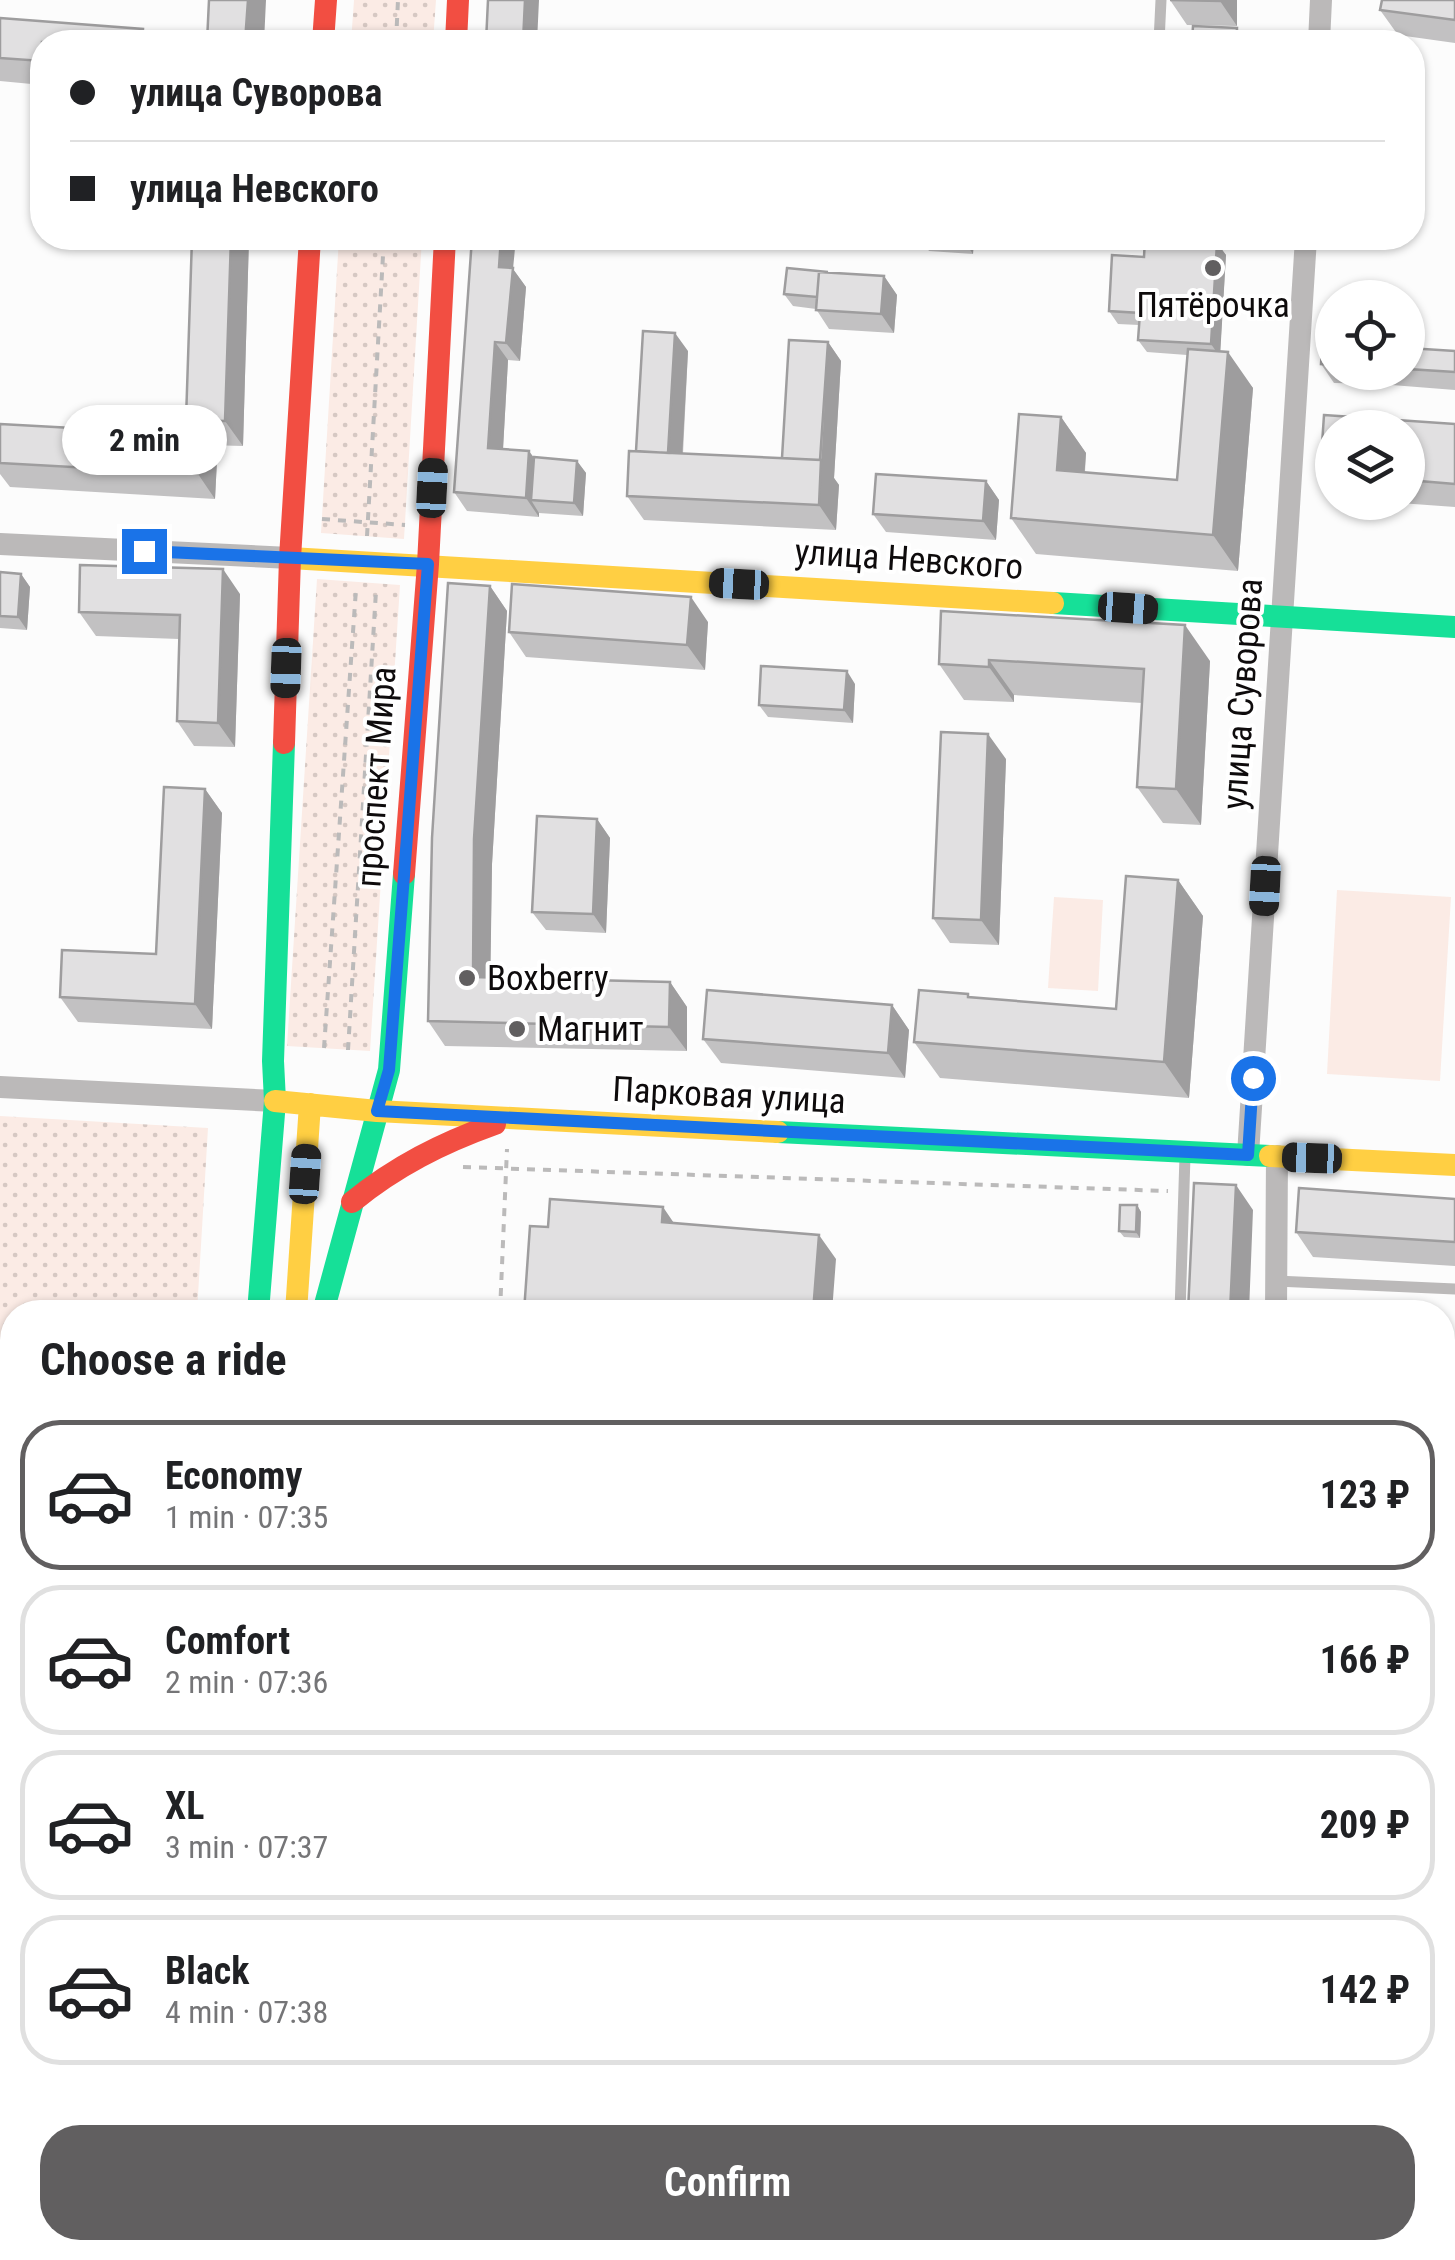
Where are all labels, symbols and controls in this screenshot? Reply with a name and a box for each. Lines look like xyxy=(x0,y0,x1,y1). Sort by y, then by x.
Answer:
text: улица Суворова xyxy=(130,71,382,115)
text: улица Невского xyxy=(130,167,379,211)
marker: Пятёрочка xyxy=(1202,257,1224,279)
map controls xyxy=(1315,280,1425,520)
button: locate xyxy=(1315,280,1425,390)
place label: Пятёрочка xyxy=(1136,285,1290,326)
callout: 2 min xyxy=(62,406,226,476)
button: layers xyxy=(1315,410,1425,520)
text: 2 min xyxy=(109,421,180,459)
car xyxy=(415,457,449,519)
route end xyxy=(122,529,167,574)
street label: улица Невского xyxy=(793,531,1025,588)
car xyxy=(708,567,770,601)
street label: улица Суворова xyxy=(1214,577,1271,811)
car xyxy=(1097,591,1159,625)
car xyxy=(270,637,302,699)
street label: проспект Мира xyxy=(348,665,405,889)
car xyxy=(1248,855,1282,917)
place label: Boxberry xyxy=(487,958,609,999)
marker: Boxberry xyxy=(456,967,478,989)
place label: Магнит xyxy=(537,1009,644,1050)
marker: Магнит xyxy=(506,1018,528,1040)
route start xyxy=(1231,1056,1276,1101)
street label: Парковая улица xyxy=(611,1069,847,1122)
car xyxy=(1281,1142,1343,1174)
car xyxy=(288,1143,322,1205)
text: Choose a ride xyxy=(40,1333,287,1386)
icon: car xyxy=(45,1450,135,1540)
text: Economy xyxy=(165,1454,302,1498)
text: 123 ₽ xyxy=(1320,1473,1410,1517)
text: 1 min · 07:35 xyxy=(165,1498,328,1536)
icon: car xyxy=(45,1615,135,1705)
text: Comfort xyxy=(165,1619,290,1663)
text: 166 ₽ xyxy=(1320,1638,1410,1682)
text: 2 min · 07:36 xyxy=(165,1663,328,1701)
icon: car xyxy=(45,1780,135,1870)
text: XL xyxy=(165,1784,204,1828)
text: 209 ₽ xyxy=(1320,1803,1410,1847)
text: 3 min · 07:37 xyxy=(165,1828,328,1866)
icon: car xyxy=(45,1945,135,2035)
text: Black xyxy=(165,1949,249,1993)
text: 142 ₽ xyxy=(1320,1968,1410,2012)
text: 4 min · 07:38 xyxy=(165,1993,328,2031)
button: Confirm xyxy=(40,2125,1415,2240)

